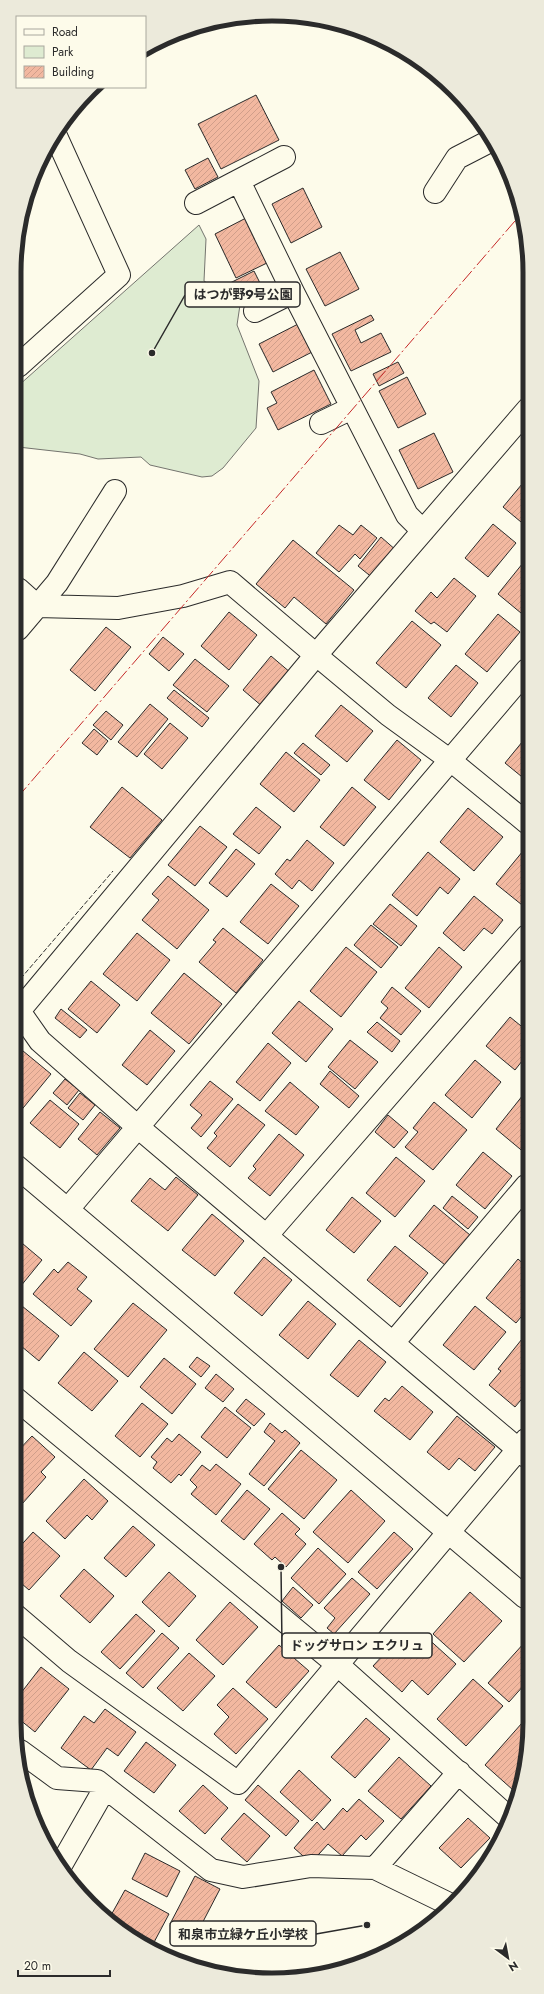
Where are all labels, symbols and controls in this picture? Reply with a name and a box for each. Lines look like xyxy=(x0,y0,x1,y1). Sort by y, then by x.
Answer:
legend xyxy=(16,16,146,88)
text: Road xyxy=(52,23,78,41)
text: Park xyxy=(52,43,74,61)
text: Building xyxy=(52,63,94,81)
callout: はつが野９号公園 xyxy=(185,282,300,307)
text: はつが野９号公園 xyxy=(193,285,293,304)
callout: ドッグサロン エクリュ xyxy=(282,1633,432,1658)
text: ドッグサロン エクリュ xyxy=(290,1636,424,1655)
callout: 和泉市立緑ケ丘小学校 xyxy=(170,1921,316,1946)
text: 和泉市立緑ケ丘小学校 xyxy=(178,1925,308,1944)
north arrow xyxy=(488,1938,528,1978)
scale bar xyxy=(18,1952,110,1978)
text: 20 m xyxy=(24,1957,51,1975)
text: N xyxy=(505,1957,521,1976)

